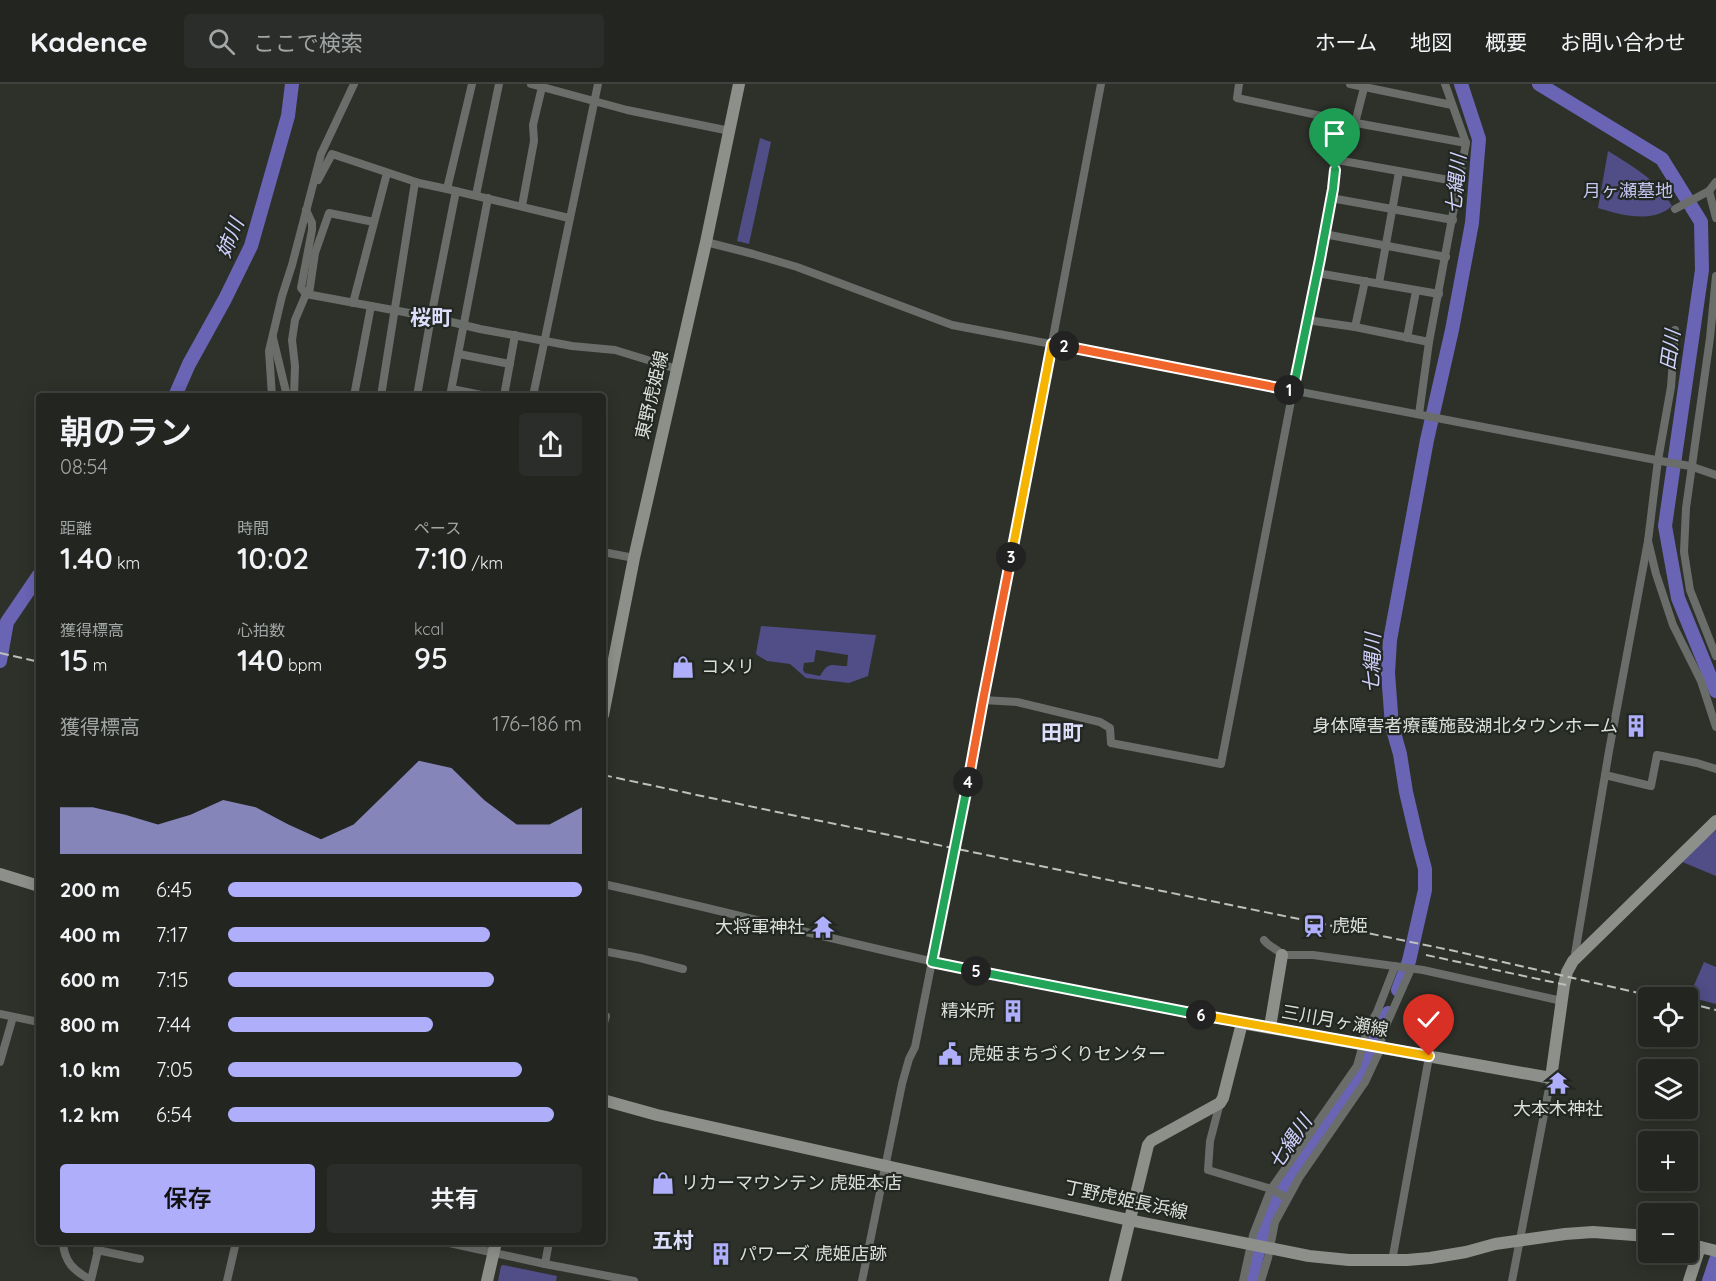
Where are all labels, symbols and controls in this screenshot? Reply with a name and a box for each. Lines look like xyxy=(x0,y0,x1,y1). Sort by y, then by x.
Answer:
search box xyxy=(184,14,604,68)
text: Kadence xyxy=(30,24,148,59)
icon: search xyxy=(205,25,238,58)
text: ここで検索 xyxy=(253,29,363,57)
text: ホーム xyxy=(1315,29,1377,55)
text: 地図 xyxy=(1410,29,1452,55)
text: 概要 xyxy=(1485,29,1527,55)
text: お問い合わせ xyxy=(1560,29,1686,55)
pin xyxy=(1309,108,1360,170)
icon: arrive xyxy=(1318,117,1351,150)
water label: 七縄川 xyxy=(1440,151,1471,215)
park label: 月ヶ瀬墓地 xyxy=(1583,179,1673,202)
water label: 姉川 xyxy=(210,213,249,261)
district label: 桜町 xyxy=(410,304,452,330)
water label: 田川 xyxy=(1654,326,1685,371)
pin: 2 xyxy=(1049,331,1079,361)
text: 2 xyxy=(1059,336,1069,356)
street label: 東野虎姫線 xyxy=(630,348,673,441)
pin: 1 xyxy=(1274,375,1304,405)
text: 1 xyxy=(1286,380,1292,400)
text: 朝のラン xyxy=(60,411,192,452)
button: share xyxy=(519,413,582,476)
text: 08:54 xyxy=(60,454,108,479)
text: 距離 xyxy=(60,518,92,538)
text: 時間 xyxy=(237,518,269,538)
text: ペース xyxy=(414,518,461,538)
text: 1.40 xyxy=(60,539,113,577)
text: 10:02 xyxy=(237,539,309,577)
text: 7:10 xyxy=(414,539,467,577)
pin: 3 xyxy=(996,542,1026,572)
text: 3 xyxy=(1007,547,1015,567)
text: km xyxy=(113,553,140,573)
text: /km xyxy=(467,553,503,573)
text: kcal xyxy=(414,619,444,639)
text: 獲得標高 xyxy=(60,620,124,640)
text: 心拍数 xyxy=(237,620,285,640)
water label: 七縄川 xyxy=(1358,631,1385,693)
text: 95 xyxy=(414,639,448,677)
text: 15 xyxy=(60,641,88,679)
text: 140 xyxy=(237,641,284,679)
shop icon: コメリ xyxy=(670,654,696,680)
text: m xyxy=(88,655,107,675)
text: bpm xyxy=(284,655,322,675)
place label: コメリ xyxy=(701,655,755,678)
text: 176–186 m xyxy=(492,711,582,736)
building icon: 身体障害者療護施設湖北タウンホーム xyxy=(1623,713,1649,739)
text: 獲得標高 xyxy=(60,714,140,739)
place label: 身体障害者療護施設湖北タウンホーム xyxy=(1313,714,1618,737)
district label: 田町 xyxy=(1041,719,1083,745)
pin: 4 xyxy=(953,767,983,797)
text: 4 xyxy=(963,772,973,792)
text: 200 m xyxy=(60,877,120,902)
text: 6:45 xyxy=(156,877,192,902)
station icon: 虎姫 xyxy=(1301,913,1327,939)
temple icon: 大将軍神社 xyxy=(810,914,836,940)
place label: 虎姫 xyxy=(1332,914,1368,937)
place label: 大将軍神社 xyxy=(715,915,805,938)
text: 400 m xyxy=(60,922,120,947)
text: 7:17 xyxy=(156,922,188,947)
pin: 5 xyxy=(961,956,991,986)
text: 5 xyxy=(971,961,981,981)
text: 600 m xyxy=(60,967,120,992)
text: 7:15 xyxy=(156,967,188,992)
map controls xyxy=(1638,987,1698,1263)
button: locate xyxy=(1638,987,1698,1047)
pin xyxy=(1403,994,1454,1056)
building icon: 精米所 xyxy=(1000,998,1026,1024)
place label: 精米所 xyxy=(941,999,995,1022)
pin: 6 xyxy=(1186,1000,1216,1030)
street label: 三川月ヶ瀬線 xyxy=(1280,1000,1390,1041)
icon: check xyxy=(1412,1003,1445,1036)
text: 6 xyxy=(1197,1005,1205,1025)
text: 800 m xyxy=(60,1012,120,1037)
text: 7:44 xyxy=(156,1012,191,1037)
public building icon: 虎姫まちづくりセンター xyxy=(937,1041,963,1067)
place label: 虎姫まちづくりセンター xyxy=(968,1042,1166,1065)
text: 1.0 km xyxy=(60,1057,120,1082)
text: 7:05 xyxy=(156,1057,193,1082)
button: layers xyxy=(1638,1059,1698,1119)
temple icon: 大本木神社 xyxy=(1545,1070,1571,1096)
place label: 大本木神社 xyxy=(1513,1097,1603,1120)
text: 1.2 km xyxy=(60,1102,120,1127)
text: 6:54 xyxy=(156,1102,192,1127)
water label: 七縄川 xyxy=(1262,1108,1318,1174)
button: + xyxy=(1638,1131,1698,1191)
button: 保存 xyxy=(60,1164,315,1233)
button: 共有 xyxy=(327,1164,582,1233)
shop icon: リカーマウンテン 虎姫本店 xyxy=(650,1170,676,1196)
place label: リカーマウンテン 虎姫本店 xyxy=(681,1171,902,1194)
street label: 丁野虎姫長浜線 xyxy=(1062,1175,1190,1224)
button: − xyxy=(1638,1203,1698,1263)
district label: 五村 xyxy=(652,1227,694,1253)
building icon: パワーズ 虎姫店跡 xyxy=(708,1241,734,1267)
place label: パワーズ 虎姫店跡 xyxy=(739,1242,887,1265)

